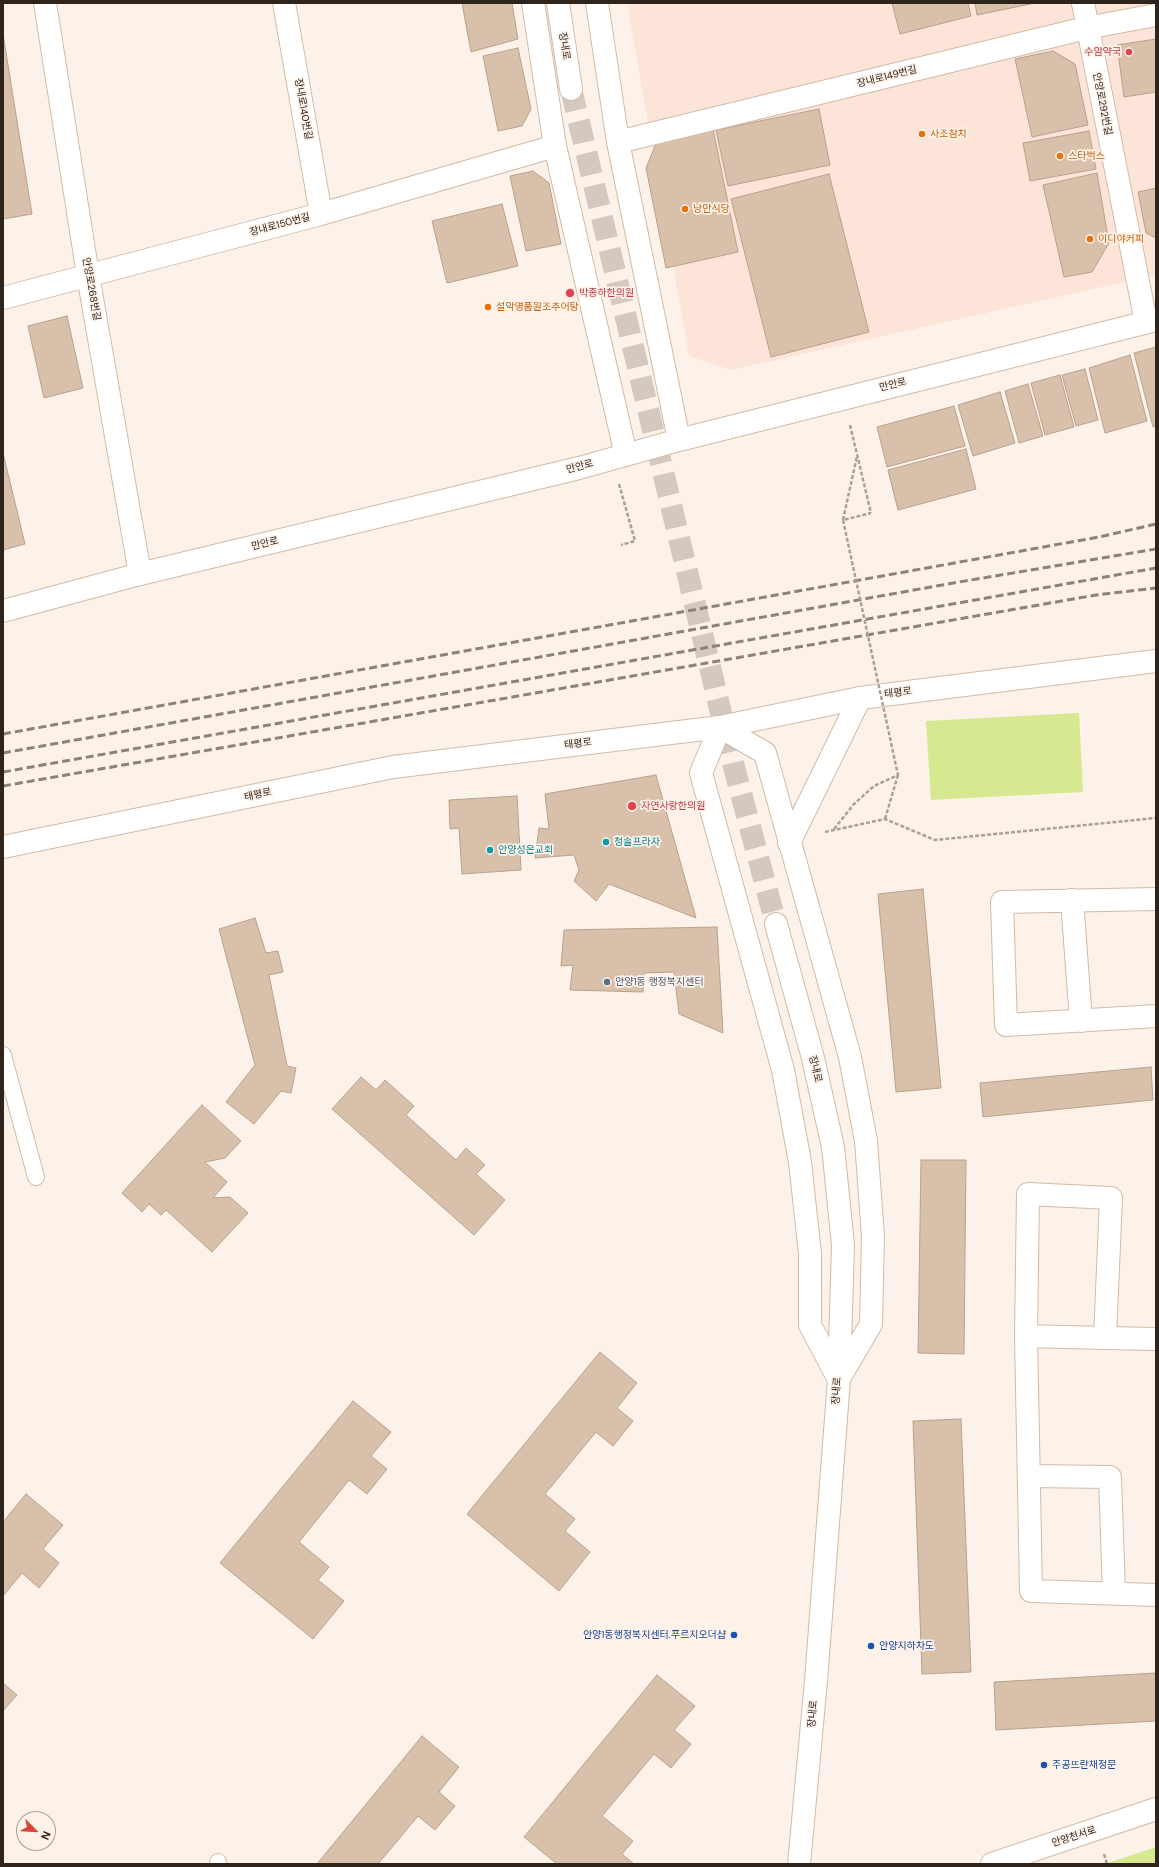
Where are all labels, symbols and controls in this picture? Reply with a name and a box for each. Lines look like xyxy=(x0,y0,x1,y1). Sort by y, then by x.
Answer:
street label: 장내로 xyxy=(556,31,572,61)
place label: 수암약국 xyxy=(1084,46,1121,58)
marker: 수암약국 xyxy=(1124,47,1134,57)
street label: 장내로149번길 xyxy=(856,64,918,90)
street label: 안양로292번길 xyxy=(1090,72,1114,136)
street label: 장내로140번길 xyxy=(292,77,314,141)
place label: 사조참치 xyxy=(930,128,967,140)
marker: 사조참치 xyxy=(917,129,927,139)
place label: 스타벅스 xyxy=(1068,150,1105,162)
marker: 스타벅스 xyxy=(1055,151,1065,161)
place label: 낭만식당 xyxy=(693,203,730,215)
marker: 낭만식당 xyxy=(680,204,690,214)
street label: 장내로150번길 xyxy=(248,211,312,239)
place label: 이디야커피 xyxy=(1098,233,1144,245)
marker: 이디야커피 xyxy=(1085,234,1095,244)
street label: 안양로268번길 xyxy=(80,256,102,322)
marker: 박종하한의원 xyxy=(564,287,576,299)
place label: 박종하한의원 xyxy=(579,287,634,299)
place label: 설악명품원조추어탕 xyxy=(496,301,579,313)
marker: 설악명품원조추어탕 xyxy=(483,302,493,312)
street label: 만안로 xyxy=(878,376,908,394)
street label: 만안로 xyxy=(565,458,595,476)
street label: 만안로 xyxy=(250,535,280,553)
street label: 태평로 xyxy=(884,685,912,701)
street label: 태평로 xyxy=(564,736,592,752)
street label: 태평로 xyxy=(243,786,273,804)
marker: 자연사랑한의원 xyxy=(626,800,638,812)
place label: 자연사랑한의원 xyxy=(641,800,705,812)
place label: 청솔프라자 xyxy=(614,836,660,848)
marker: 청솔프라자 xyxy=(601,837,611,847)
place label: 안양성은교회 xyxy=(498,844,553,856)
marker: 안양성은교회 xyxy=(485,845,495,855)
place label: 안양1동 행정복지센터 xyxy=(615,976,704,988)
marker: 안양1동 행정복지센터 xyxy=(602,977,612,987)
street label: 장내로 xyxy=(806,1054,824,1084)
street label: 장내로 xyxy=(830,1377,844,1405)
place label: 안양1동행정복지센터.푸르지오더샵 xyxy=(583,1629,726,1641)
marker: 안양1동행정복지센터.푸르지오더샵 xyxy=(729,1630,739,1640)
place label: 안양지하차도 xyxy=(879,1640,934,1652)
marker: 안양지하차도 xyxy=(866,1641,876,1651)
street label: 장내로 xyxy=(806,1700,820,1728)
place label: 주공뜨란채정문 xyxy=(1052,1759,1116,1771)
marker: 주공뜨란채정문 xyxy=(1039,1760,1049,1770)
north arrow xyxy=(16,1811,56,1851)
street label: 안양천서로 xyxy=(1050,1824,1098,1850)
text: N xyxy=(38,1829,54,1842)

